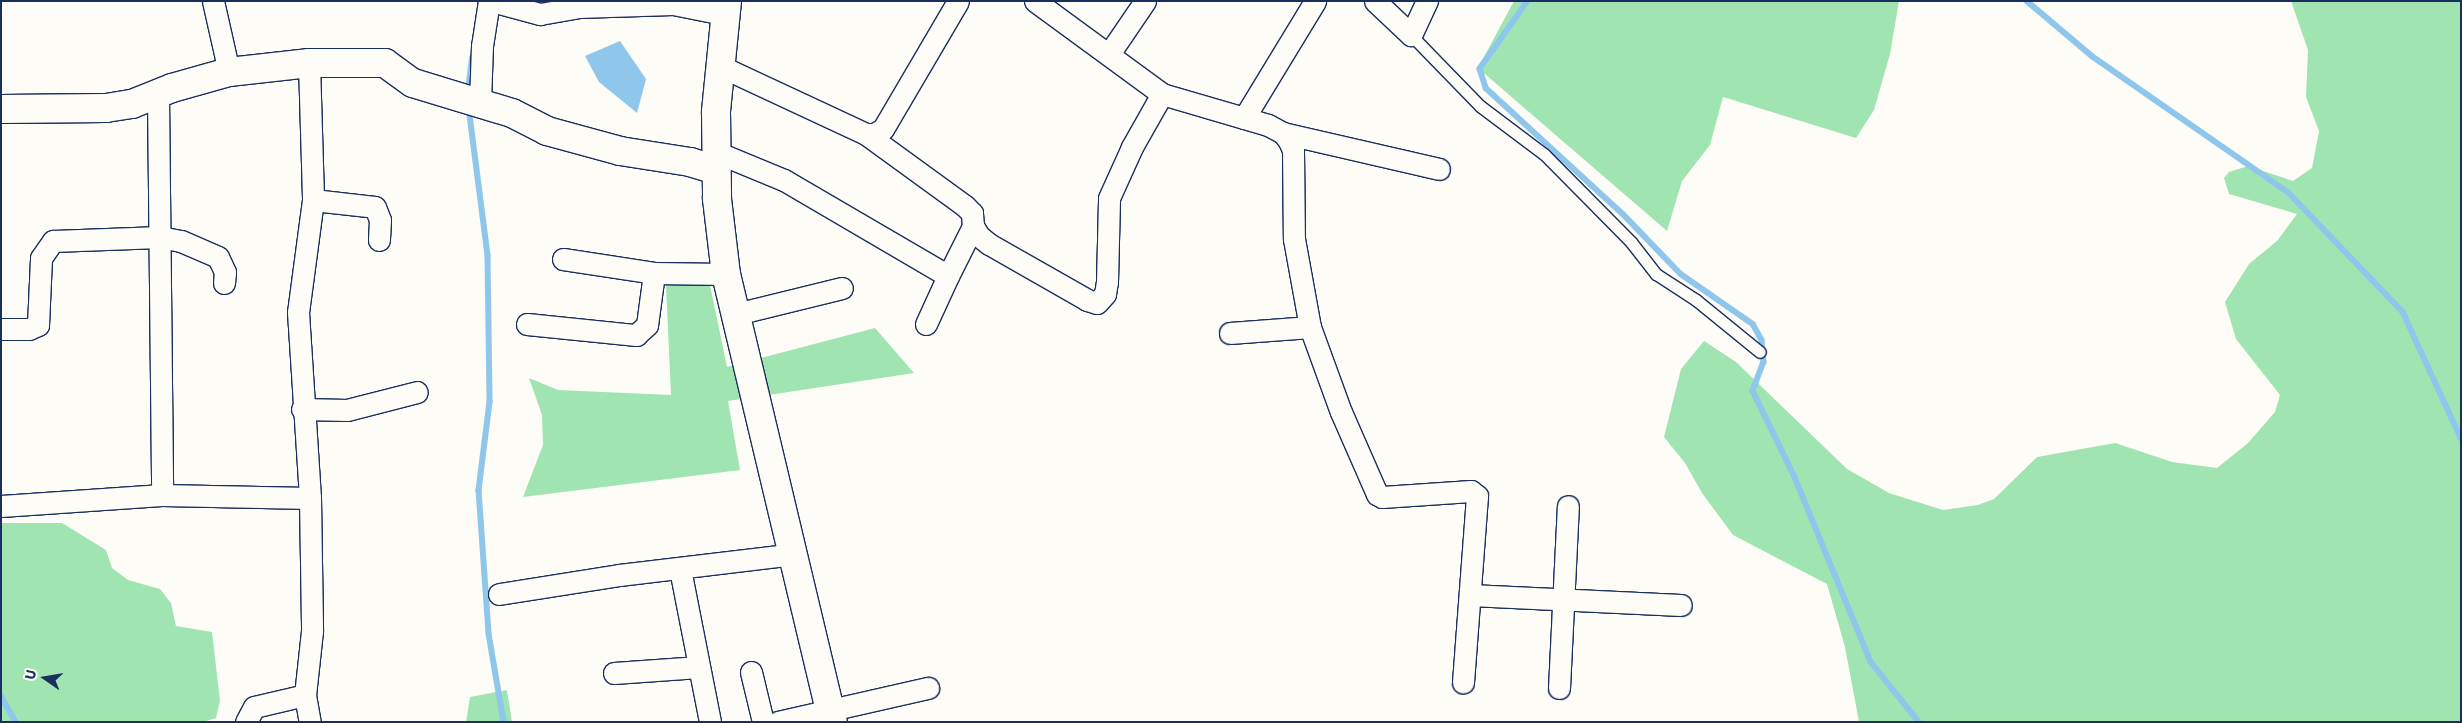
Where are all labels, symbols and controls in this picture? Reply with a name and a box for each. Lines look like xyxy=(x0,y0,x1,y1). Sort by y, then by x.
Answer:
north arrow xyxy=(20,653,70,703)
text: U xyxy=(21,668,40,681)

